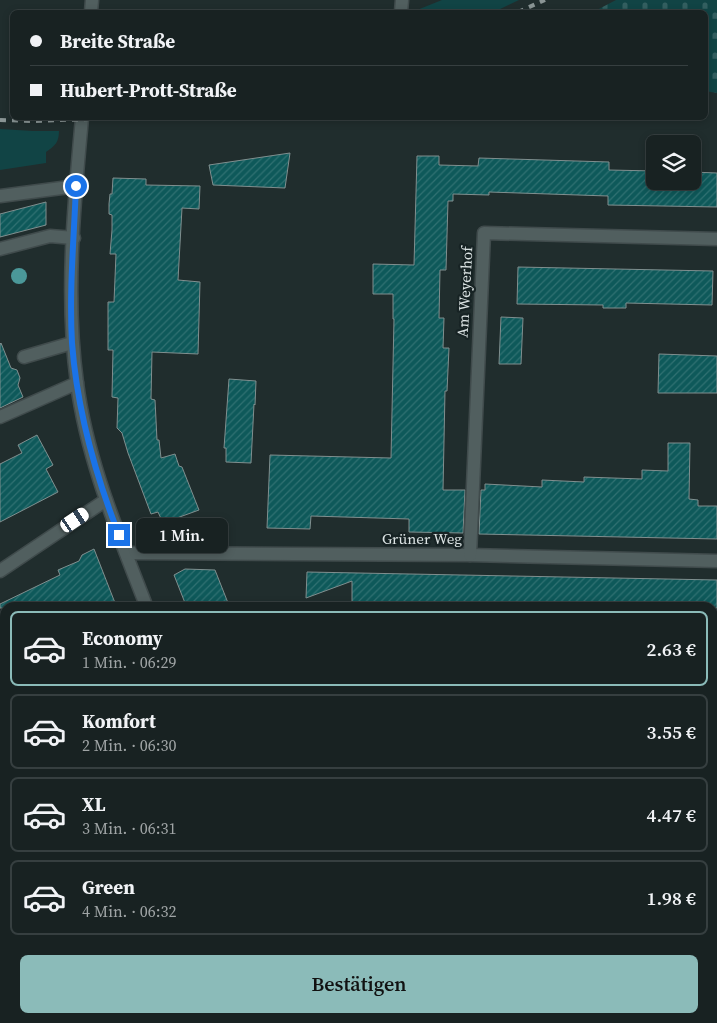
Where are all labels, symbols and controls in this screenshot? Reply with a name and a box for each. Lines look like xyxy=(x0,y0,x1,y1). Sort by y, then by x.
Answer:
text: Breite Straße xyxy=(60,28,175,54)
text: Hubert-Prott-Straße xyxy=(60,77,237,103)
map controls xyxy=(646,135,701,190)
button: layers xyxy=(646,135,701,190)
route start xyxy=(65,175,87,197)
street label: Am Weyerhof xyxy=(452,244,477,338)
car xyxy=(58,505,91,535)
callout: 1 Min. xyxy=(136,518,229,552)
route end xyxy=(108,524,130,546)
text: 1 Min. xyxy=(159,524,205,546)
street label: Grüner Weg xyxy=(382,528,462,549)
text: Economy xyxy=(82,625,163,651)
icon: car xyxy=(22,626,67,671)
text: 2.63 € xyxy=(647,636,696,662)
text: 1 Min. · 06:29 xyxy=(82,651,176,673)
text: Komfort xyxy=(82,708,156,734)
icon: car xyxy=(22,709,67,754)
text: 3.55 € xyxy=(647,719,696,745)
text: 2 Min. · 06:30 xyxy=(82,734,176,756)
text: XL xyxy=(82,791,105,817)
icon: car xyxy=(22,792,67,837)
text: 4.47 € xyxy=(647,802,696,828)
text: 3 Min. · 06:31 xyxy=(82,817,176,839)
text: Green xyxy=(82,874,135,900)
icon: car xyxy=(22,875,67,920)
text: 1.98 € xyxy=(647,885,696,911)
text: 4 Min. · 06:32 xyxy=(82,900,176,922)
button: Bestätigen xyxy=(20,955,698,1013)

